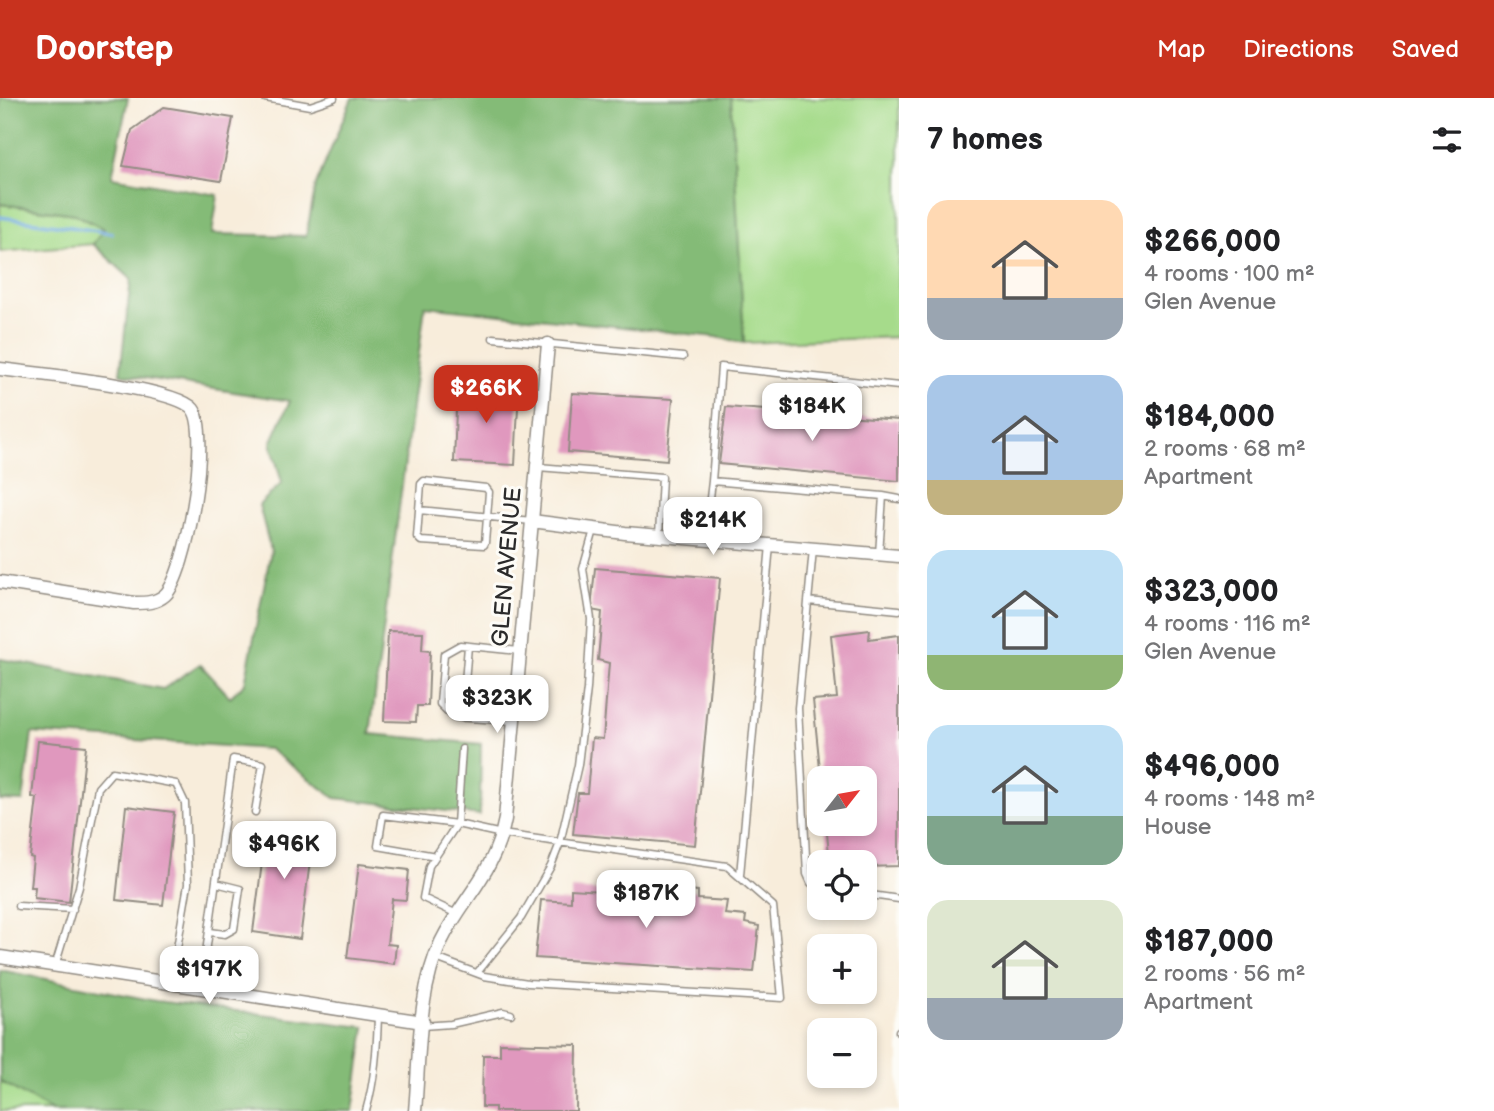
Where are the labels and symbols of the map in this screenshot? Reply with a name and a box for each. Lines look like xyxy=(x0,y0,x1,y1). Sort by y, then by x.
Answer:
pin: $266K xyxy=(437,366,535,425)
pin: $184K xyxy=(763,384,861,443)
street label: GLEN AVENUE xyxy=(486,486,528,648)
pin: $214K xyxy=(664,498,762,557)
pin: $323K xyxy=(448,676,546,735)
north arrow xyxy=(807,766,877,836)
pin: $496K xyxy=(235,822,333,881)
pin: $187K xyxy=(597,870,695,930)
pin: $197K xyxy=(160,946,258,1006)

